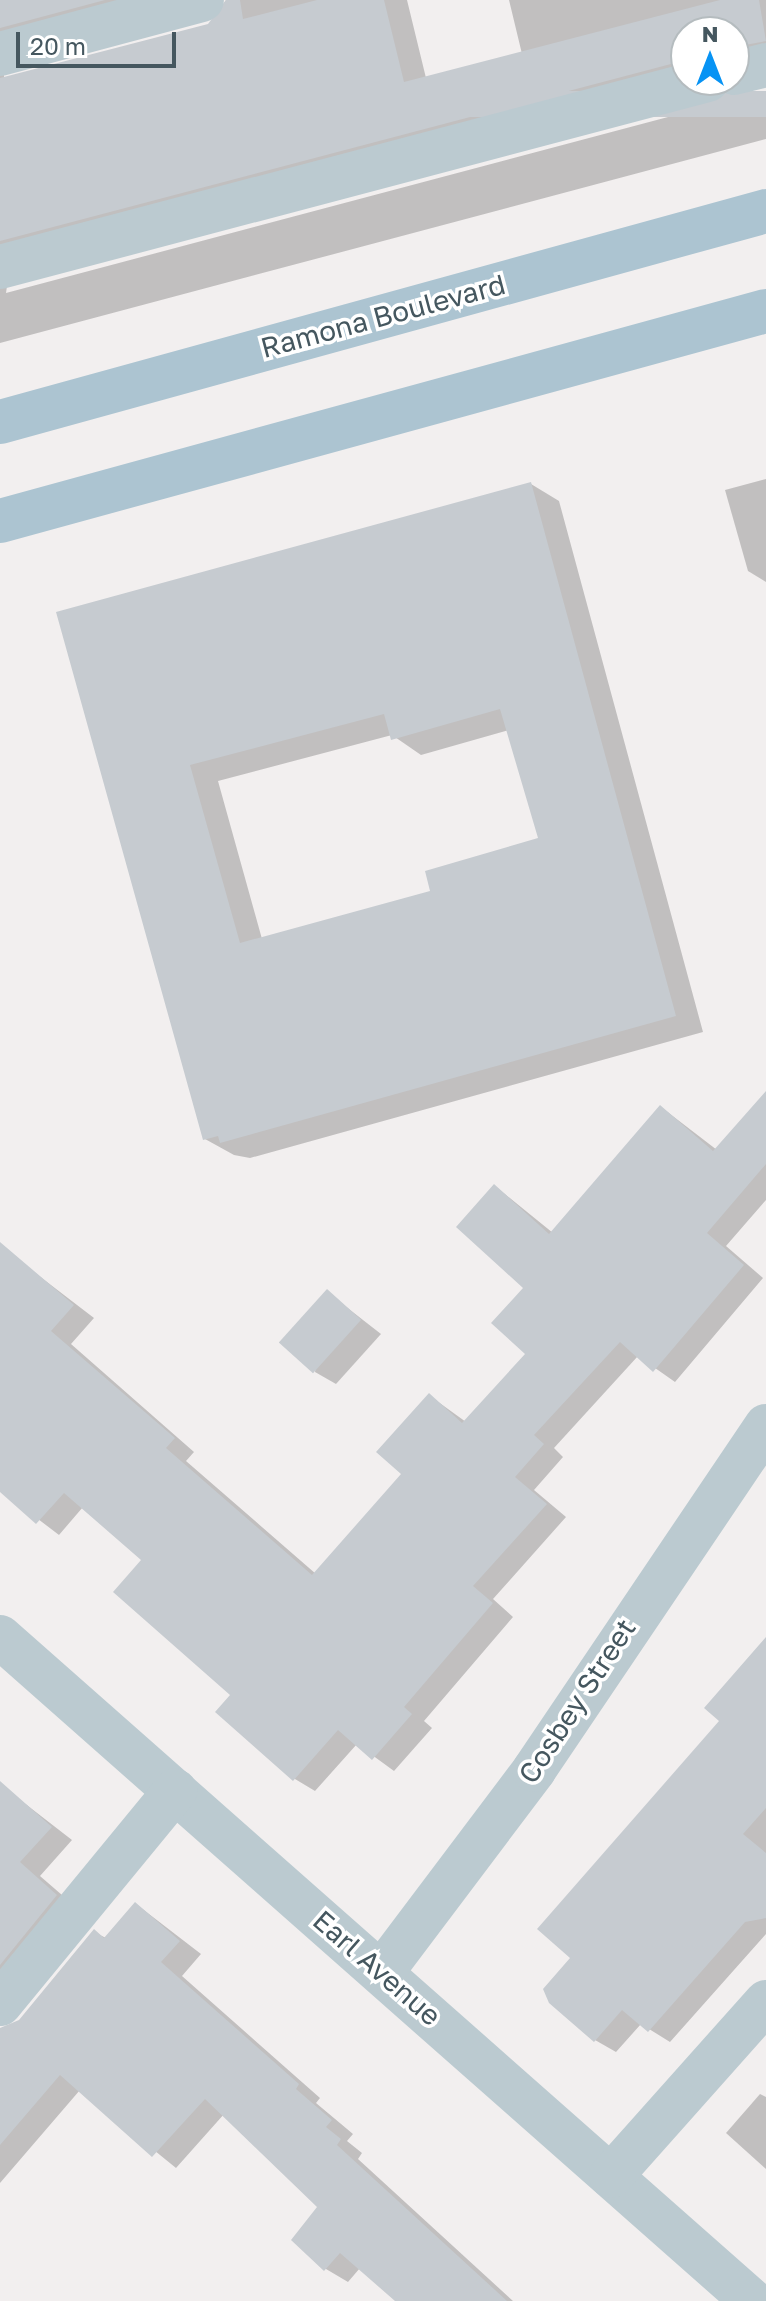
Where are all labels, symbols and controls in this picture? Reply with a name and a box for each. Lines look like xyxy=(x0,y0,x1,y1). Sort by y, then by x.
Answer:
scale bar xyxy=(20,16,180,66)
north arrow xyxy=(670,16,750,96)
text: N xyxy=(702,20,718,47)
text: 20 m xyxy=(30,31,86,60)
street label: Ramona Boulevard xyxy=(257,267,509,365)
street label: Cosbey Street xyxy=(511,1613,643,1789)
street label: Earl Avenue xyxy=(306,1903,448,2033)

